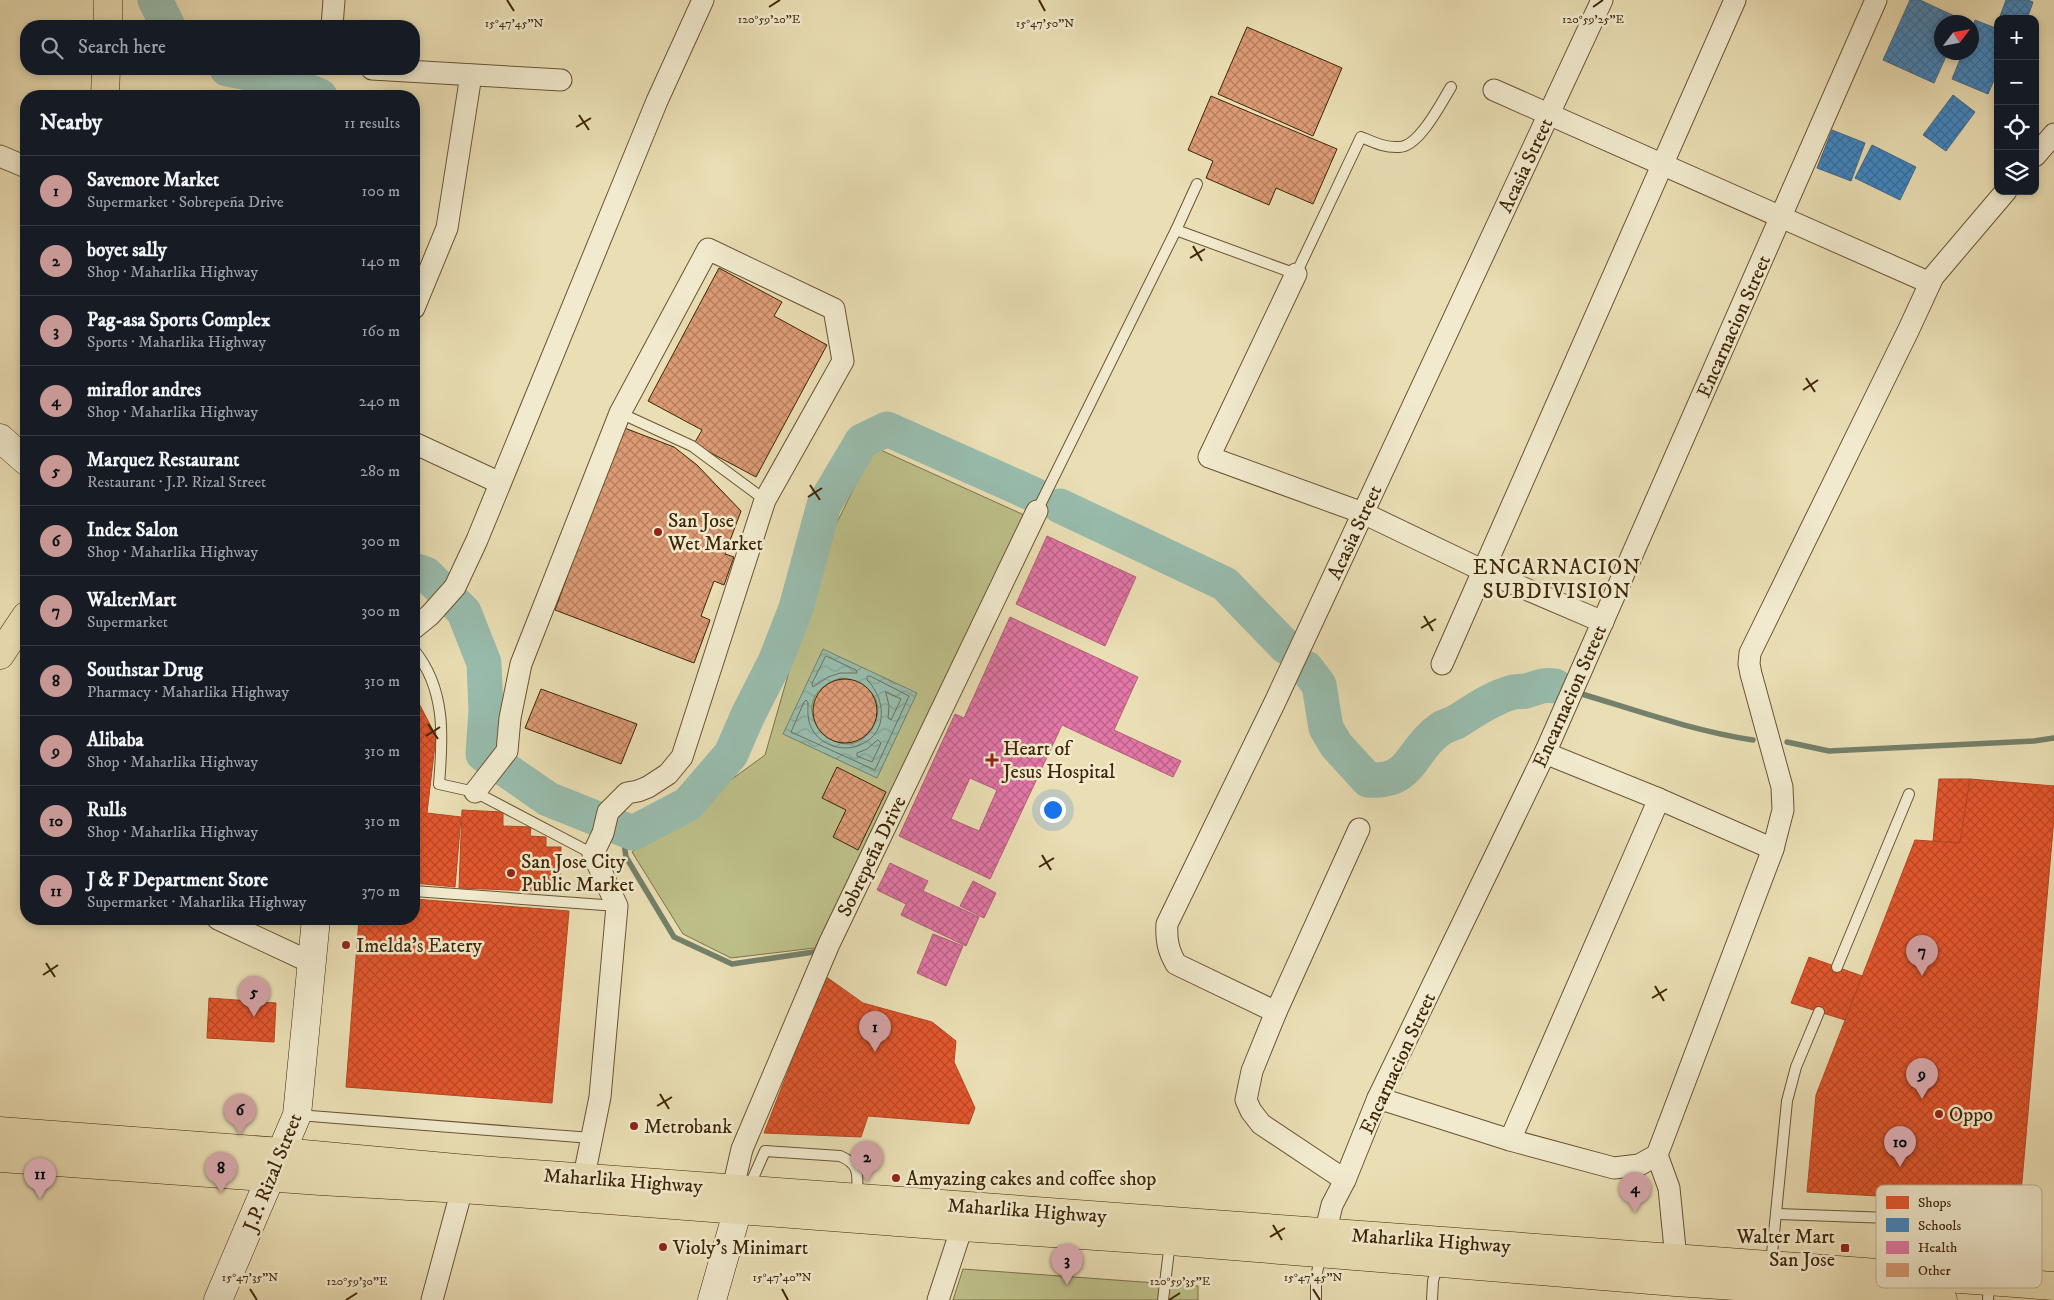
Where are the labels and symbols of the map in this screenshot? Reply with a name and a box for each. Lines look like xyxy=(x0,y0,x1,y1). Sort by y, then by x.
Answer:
text: 120°59'20"E xyxy=(738,12,801,27)
text: 120°59'25"E xyxy=(1562,12,1624,27)
north arrow xyxy=(1934,15,1979,60)
text: 15°47'45"N xyxy=(485,16,543,31)
text: 15°47'50"N xyxy=(1016,16,1074,31)
street label: Acasia Street xyxy=(1494,114,1559,217)
street label: Encarnacion Street xyxy=(1692,251,1777,402)
street label: Acasia Street xyxy=(1323,481,1388,584)
place label: San Jose Wet Market xyxy=(667,509,763,557)
marker: San Jose Wet Market xyxy=(652,526,664,538)
district label: ENCARNACION SUBDIVISION xyxy=(1473,555,1641,605)
street label: Encarnacion Street xyxy=(1528,621,1613,772)
place label: Heart of Jesus Hospital xyxy=(1001,737,1115,785)
marker: Heart of Jesus Hospital xyxy=(985,753,999,767)
street label: Sobrepeña Drive xyxy=(832,792,912,921)
your location xyxy=(1040,797,1066,823)
place label: San Jose City Public Market xyxy=(521,850,634,898)
marker: San Jose City Public Market xyxy=(505,867,517,879)
place label: Imelda's Eatery xyxy=(356,934,482,959)
pin: 7 xyxy=(1906,935,1938,976)
marker: Imelda's Eatery xyxy=(340,939,352,951)
pin: 5 xyxy=(238,976,270,1017)
street label: Encarnacion Street xyxy=(1355,989,1442,1139)
pin: 1 xyxy=(859,1011,891,1052)
pin: 9 xyxy=(1906,1058,1938,1099)
pin: 6 xyxy=(224,1094,256,1135)
place label: Oppo xyxy=(1949,1103,1993,1128)
marker: Oppo xyxy=(1933,1108,1945,1120)
street label: J.P. Rizal Street xyxy=(238,1110,308,1237)
place label: Metrobank xyxy=(644,1115,732,1140)
marker: Metrobank xyxy=(628,1120,640,1132)
pin: 10 xyxy=(1884,1126,1916,1167)
pin: 2 xyxy=(851,1141,883,1182)
pin: 8 xyxy=(205,1152,237,1193)
pin: 11 xyxy=(24,1158,56,1199)
street label: Maharlika Highway xyxy=(542,1163,704,1200)
place label: Amyazing cakes and coffee shop xyxy=(906,1167,1156,1192)
marker: Amyazing cakes and coffee shop xyxy=(890,1172,902,1184)
pin: 4 xyxy=(1619,1172,1651,1213)
legend xyxy=(1876,1185,2042,1288)
street label: Maharlika Highway xyxy=(946,1193,1108,1230)
text: Shops xyxy=(1918,1194,1951,1212)
text: Schools xyxy=(1918,1217,1961,1235)
street label: Maharlika Highway xyxy=(1350,1223,1512,1260)
place label: Walter Mart San Jose xyxy=(1735,1225,1835,1273)
place label: Violy's Minimart xyxy=(672,1236,808,1261)
text: Health xyxy=(1918,1239,1958,1257)
marker: Violy's Minimart xyxy=(657,1241,669,1253)
marker: Walter Mart San Jose xyxy=(1839,1242,1851,1254)
pin: 3 xyxy=(1051,1244,1083,1285)
text: Other xyxy=(1918,1262,1951,1280)
text: 15°47'35"N xyxy=(222,1270,278,1285)
text: 15°47'40"N xyxy=(752,1270,812,1285)
text: 15°47'45"N xyxy=(1284,1270,1342,1285)
text: 120°59'30"E xyxy=(326,1274,388,1289)
text: 120°59'35"E xyxy=(1150,1274,1211,1289)

